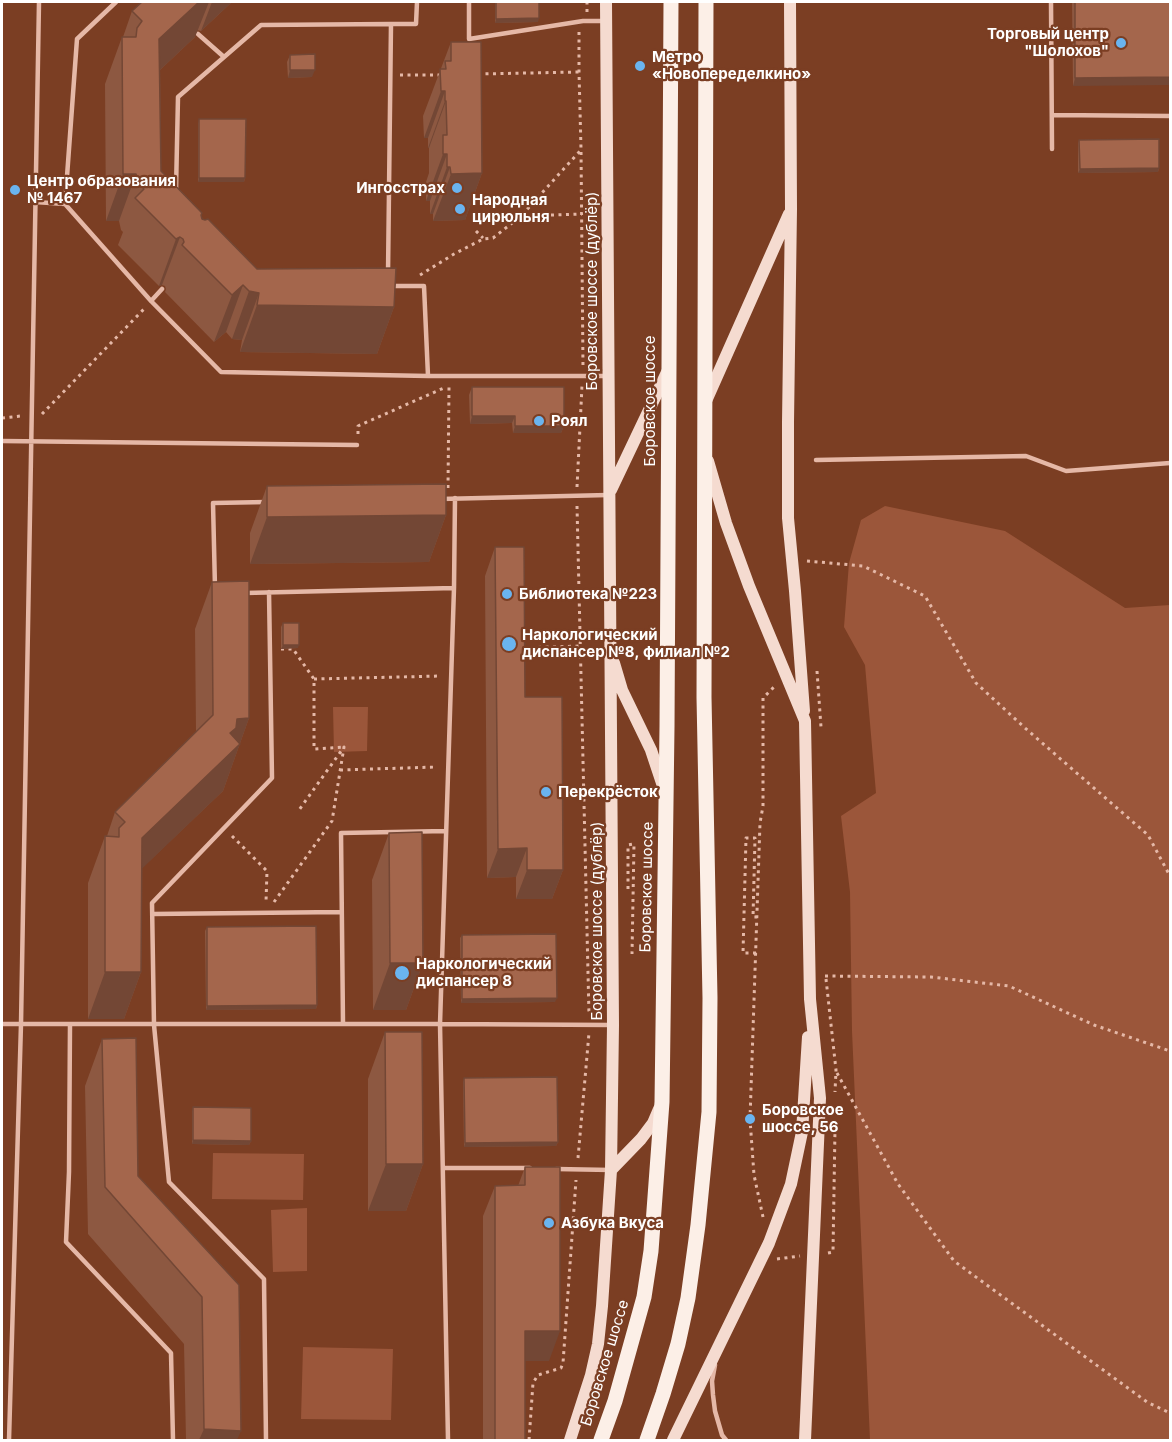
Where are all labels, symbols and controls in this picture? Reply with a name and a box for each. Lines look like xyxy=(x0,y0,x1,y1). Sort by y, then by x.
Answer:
place label: Торговый центр "Шолохов" xyxy=(987,25,1109,60)
marker: Торговый центр "Шолохов" xyxy=(1114,36,1128,50)
place label: Метро «Новопеределкино» xyxy=(652,48,811,83)
marker: Метро «Новопеределкино» xyxy=(633,59,647,73)
place label: Центр образования № 1467 xyxy=(27,172,176,207)
place label: Ингосстрах xyxy=(356,179,445,197)
marker: Ингосстрах xyxy=(450,181,464,195)
marker: Центр образования № 1467 xyxy=(8,183,22,197)
place label: Народная цирюльня xyxy=(472,191,550,226)
street label: Боровское шоссе (дублёр) xyxy=(583,191,601,391)
marker: Народная цирюльня xyxy=(453,202,467,216)
street label: Боровское шоссе xyxy=(641,336,659,466)
place label: Роял xyxy=(551,412,588,430)
marker: Роял xyxy=(532,414,546,428)
place label: Библиотека №223 xyxy=(519,585,657,603)
marker: Библиотека №223 xyxy=(500,587,514,601)
place label: Наркологический диспансер №8, филиал №2 xyxy=(522,626,730,661)
marker: Наркологический диспансер №8, филиал №2 xyxy=(500,635,518,653)
place label: Перекрёсток xyxy=(558,783,658,801)
marker: Перекрёсток xyxy=(539,785,553,799)
street label: Боровское шоссе (дублёр) xyxy=(588,821,606,1021)
street label: Боровское шоссе xyxy=(637,821,657,953)
place label: Наркологический диспансер 8 xyxy=(416,955,552,990)
marker: Наркологический диспансер 8 xyxy=(393,964,411,982)
place label: Боровское шоссе, 56 xyxy=(762,1101,844,1136)
marker: Боровское шоссе, 56 xyxy=(743,1112,757,1126)
place label: Азбука Вкуса xyxy=(561,1214,664,1232)
marker: Азбука Вкуса xyxy=(542,1216,556,1230)
street label: Боровское шоссе xyxy=(577,1298,633,1428)

